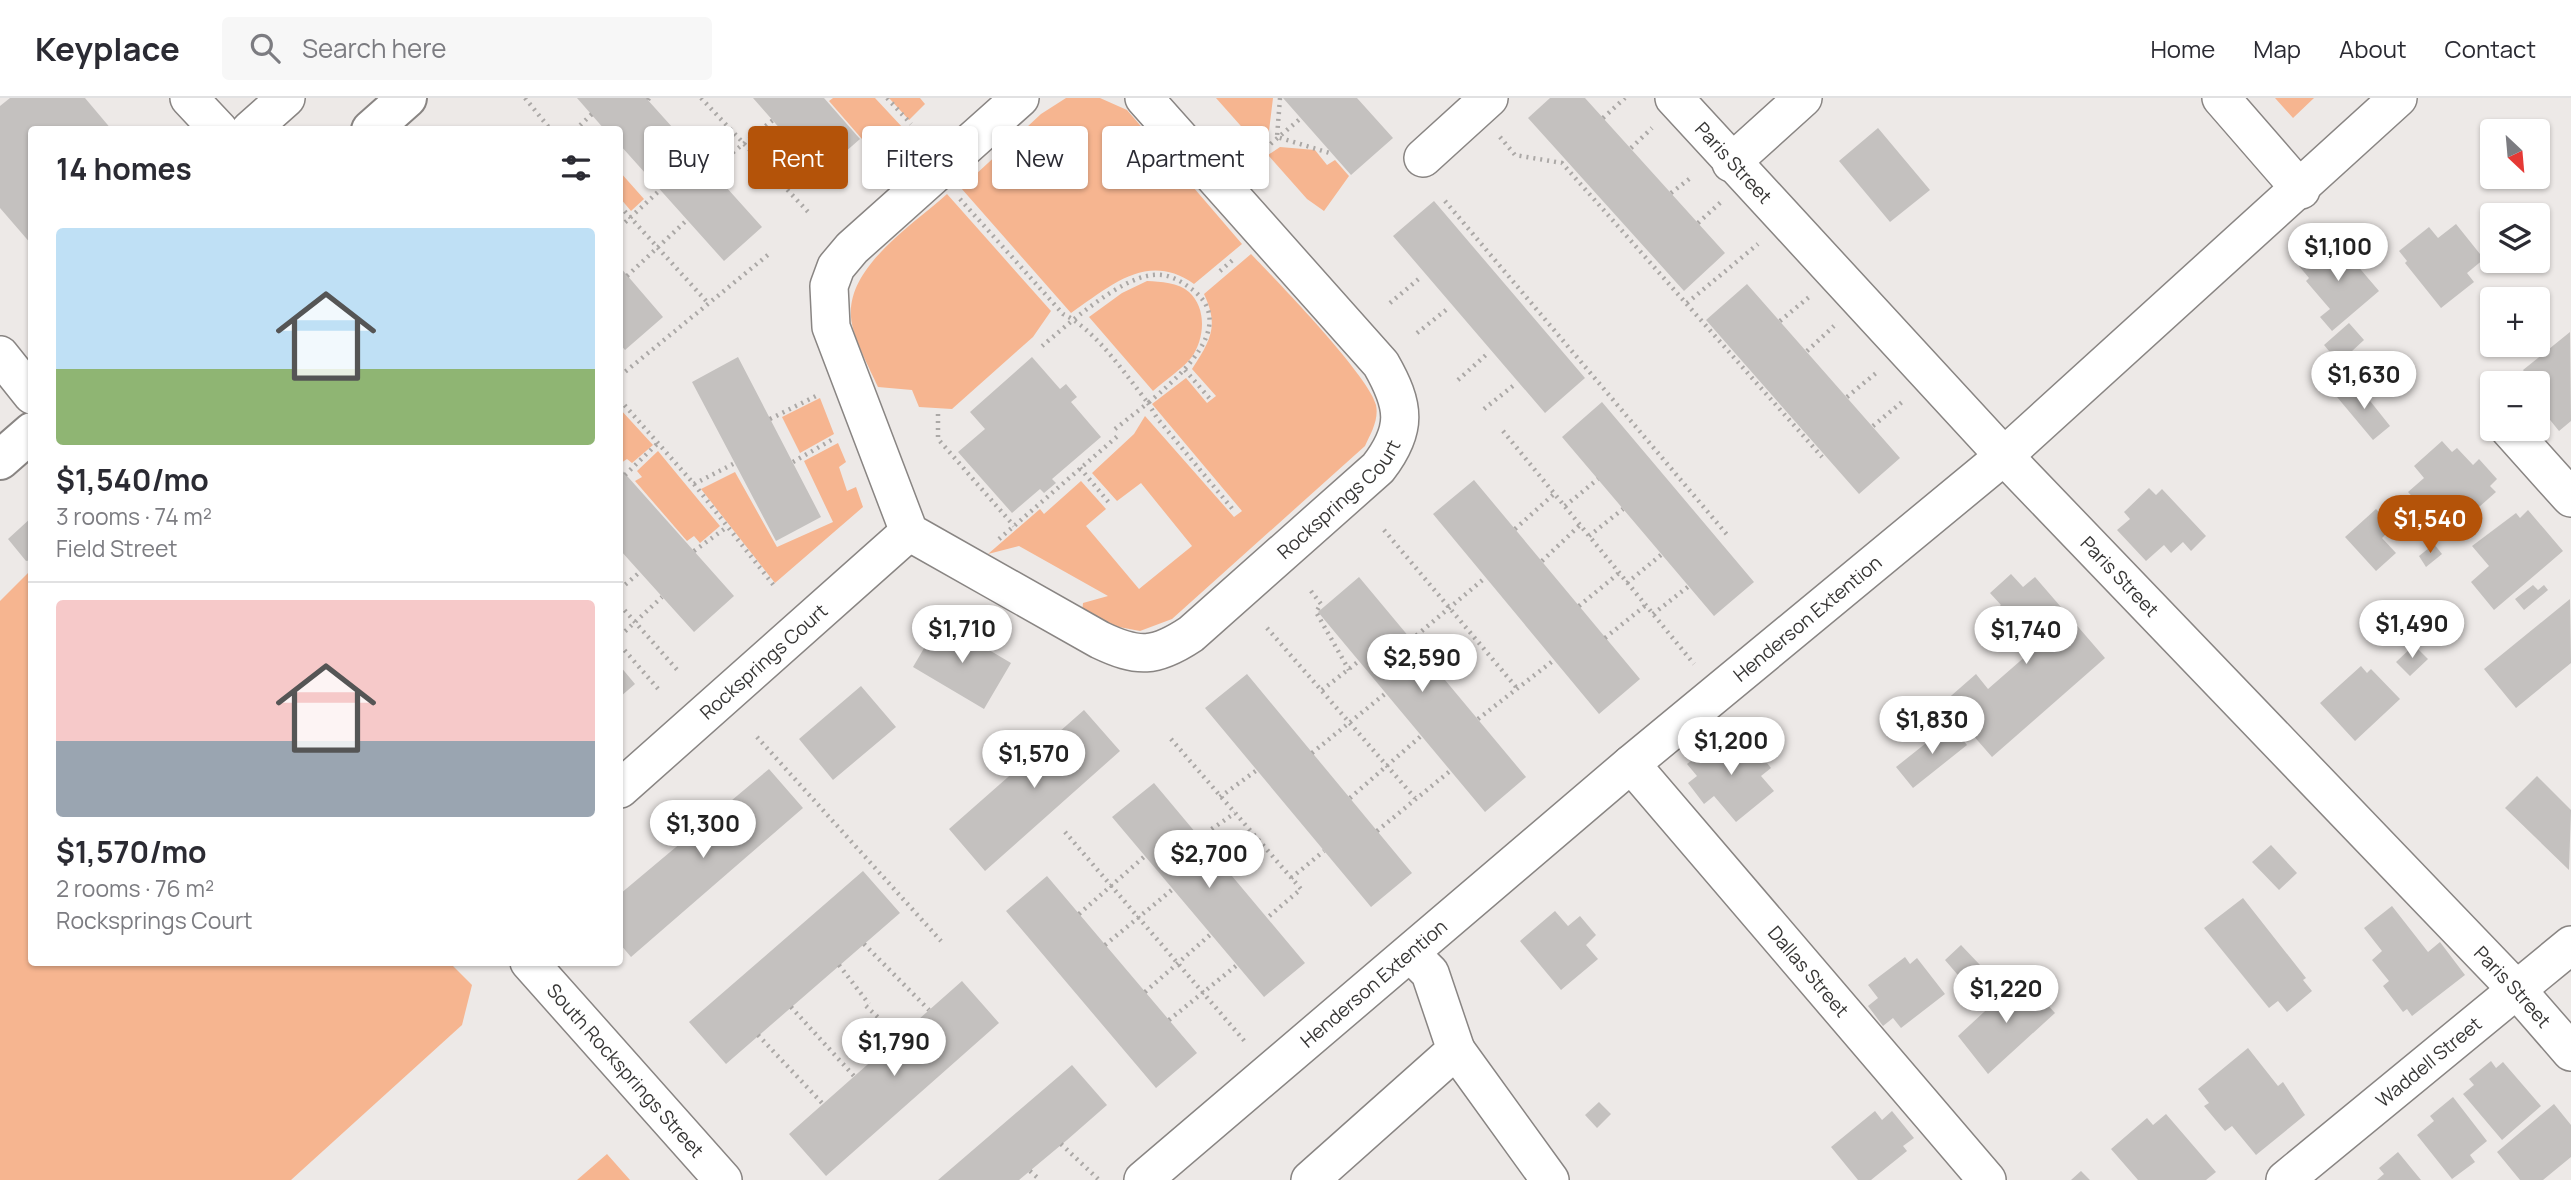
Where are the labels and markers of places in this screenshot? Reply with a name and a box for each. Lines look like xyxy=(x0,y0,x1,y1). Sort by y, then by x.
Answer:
pin: $1,100 xyxy=(2281,223,2395,283)
pin: $1,630 xyxy=(2307,352,2421,411)
pin: $1,540 xyxy=(2373,496,2487,555)
pin: $1,490 xyxy=(2355,601,2469,660)
pin: $1,710 xyxy=(905,606,1019,665)
pin: $1,740 xyxy=(1969,606,2083,666)
pin: $2,590 xyxy=(1365,634,1479,694)
pin: $1,830 xyxy=(1875,696,1989,756)
pin: $1,200 xyxy=(1674,718,1788,777)
pin: $1,570 xyxy=(977,730,1091,790)
pin: $1,300 xyxy=(646,800,760,860)
pin: $2,700 xyxy=(1152,830,1266,890)
pin: $1,220 xyxy=(1949,965,2063,1025)
pin: $1,790 xyxy=(837,1018,951,1078)

